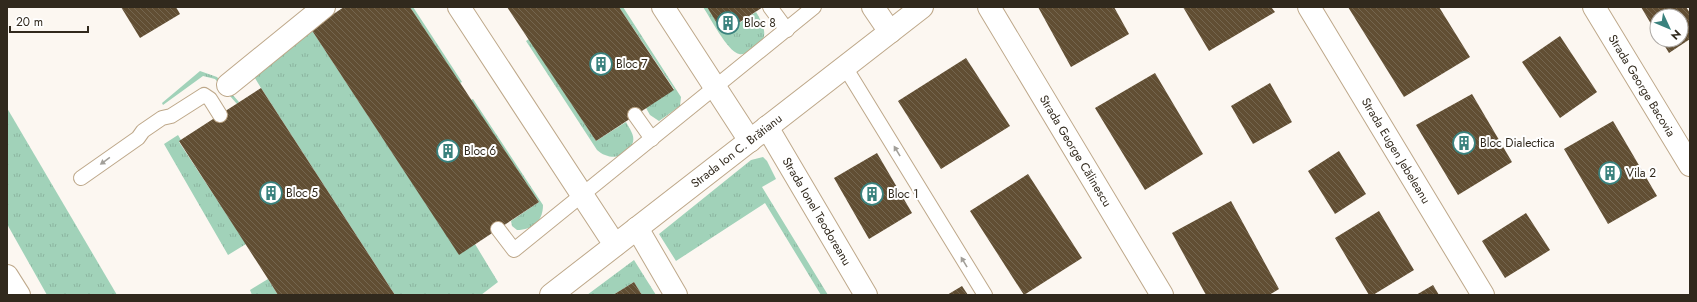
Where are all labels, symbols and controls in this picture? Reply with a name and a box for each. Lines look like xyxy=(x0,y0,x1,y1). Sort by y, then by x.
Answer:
scale bar xyxy=(10,8,88,34)
north arrow xyxy=(1649,8,1689,48)
building icon: Bloc 8 xyxy=(715,10,741,36)
text: 20 m xyxy=(16,13,43,31)
place label: Bloc 8 xyxy=(744,14,776,32)
text: N xyxy=(1667,26,1685,44)
street label: Strada George Bacovia xyxy=(1604,31,1680,141)
building icon: Bloc 7 xyxy=(588,51,614,77)
place label: Bloc 7 xyxy=(616,55,648,73)
street label: Strada George Călinescu xyxy=(1035,92,1116,210)
street label: Strada Eugen Jebeleanu xyxy=(1357,94,1435,207)
street label: Strada Ion C. Brătianu xyxy=(687,110,786,192)
building icon: Bloc Dialectica xyxy=(1451,130,1477,156)
place label: Bloc Dialectica xyxy=(1480,134,1555,152)
building icon: Bloc 6 xyxy=(435,138,461,164)
place label: Bloc 6 xyxy=(464,142,496,160)
one-way arrow xyxy=(893,145,900,157)
street label: Strada Ionel Teodoreanu xyxy=(778,154,856,269)
one-way arrow xyxy=(100,157,110,165)
building icon: Vila 2 xyxy=(1597,160,1623,186)
place label: Vila 2 xyxy=(1626,164,1656,182)
building icon: Bloc 5 xyxy=(258,180,284,206)
building icon: Bloc 1 xyxy=(859,181,885,207)
place label: Bloc 5 xyxy=(286,184,318,202)
place label: Bloc 1 xyxy=(888,185,919,203)
one-way arrow xyxy=(961,256,968,268)

